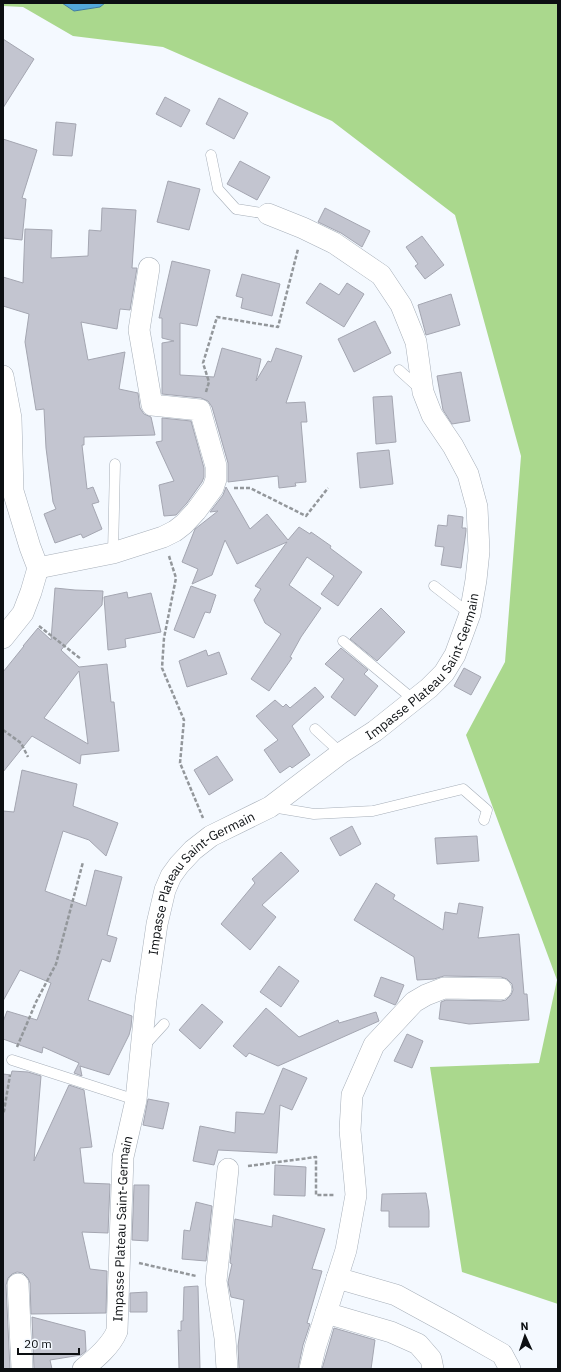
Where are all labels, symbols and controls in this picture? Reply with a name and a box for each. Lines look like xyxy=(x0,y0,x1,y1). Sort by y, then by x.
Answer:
street label: Impasse Plateau Saint-Germain xyxy=(362,592,482,744)
street label: Impasse Plateau Saint-Germain xyxy=(144,807,258,956)
street label: Impasse Plateau Saint-Germain xyxy=(109,1134,136,1322)
north arrow xyxy=(505,1316,545,1356)
text: N xyxy=(520,1319,529,1333)
scale bar xyxy=(18,1330,79,1356)
text: 20 m xyxy=(24,1336,52,1351)

